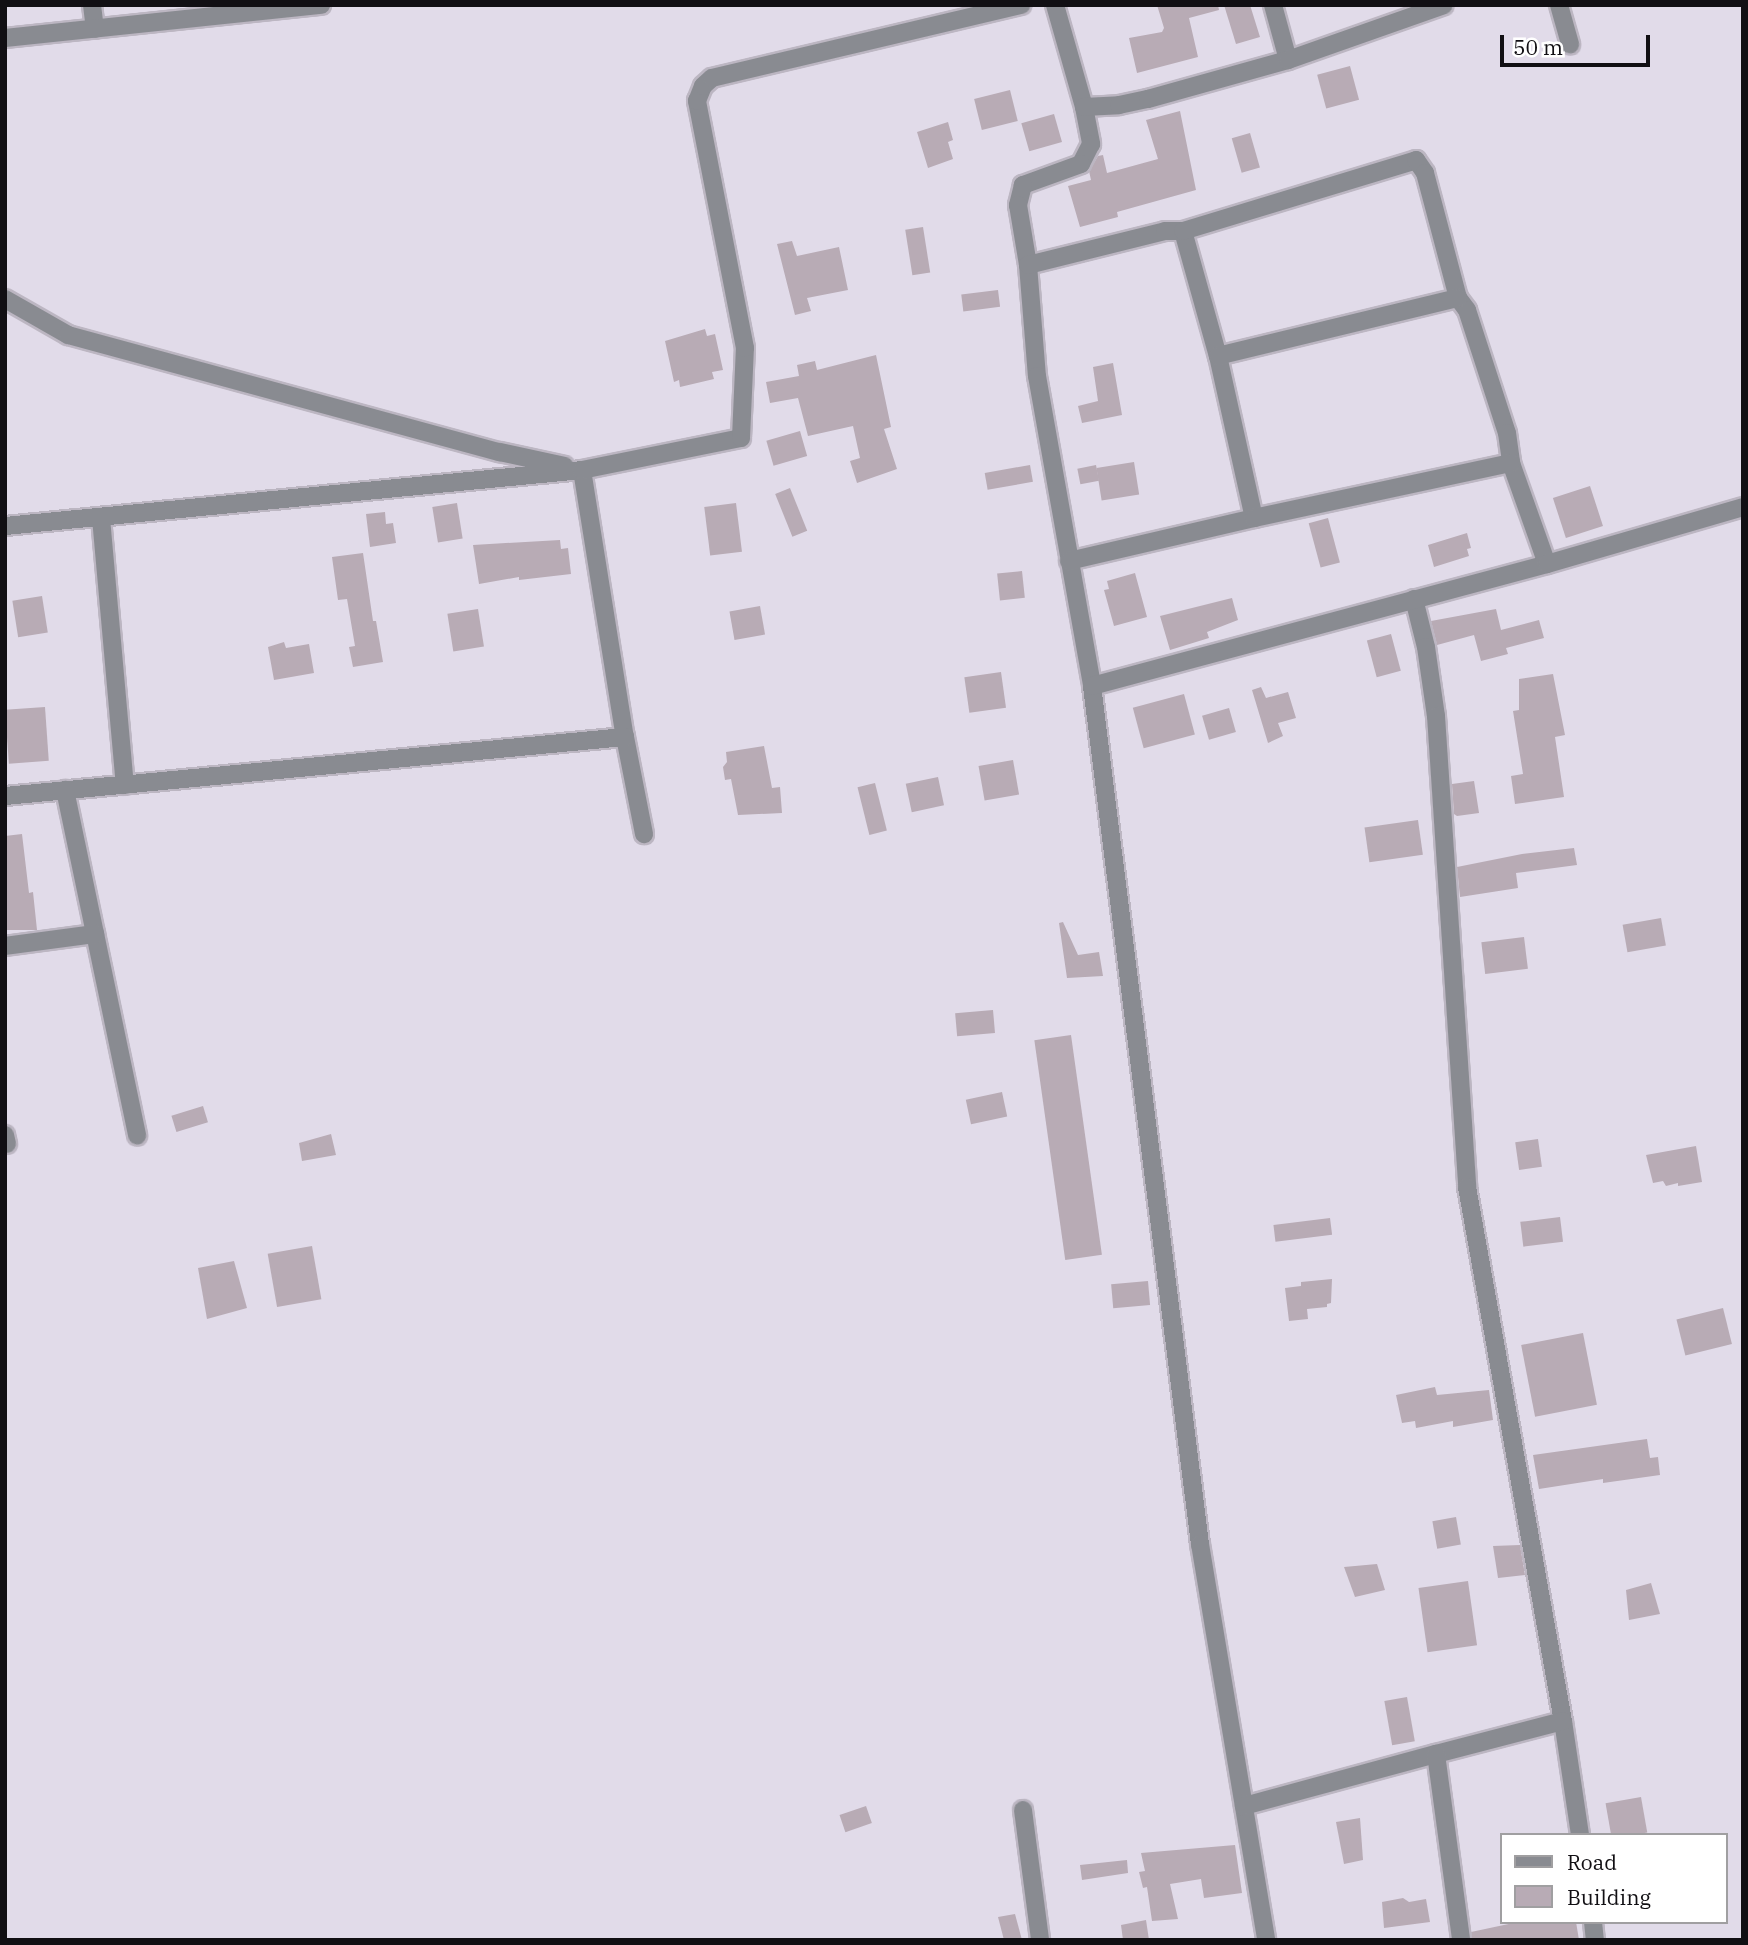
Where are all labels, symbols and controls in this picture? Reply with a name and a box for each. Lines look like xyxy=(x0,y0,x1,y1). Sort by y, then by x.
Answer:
scale bar xyxy=(1503,21,1654,65)
text: 50 m xyxy=(1513,33,1563,61)
legend xyxy=(1500,1833,1727,1924)
text: Road xyxy=(1567,1848,1617,1876)
text: Building xyxy=(1567,1883,1651,1911)

